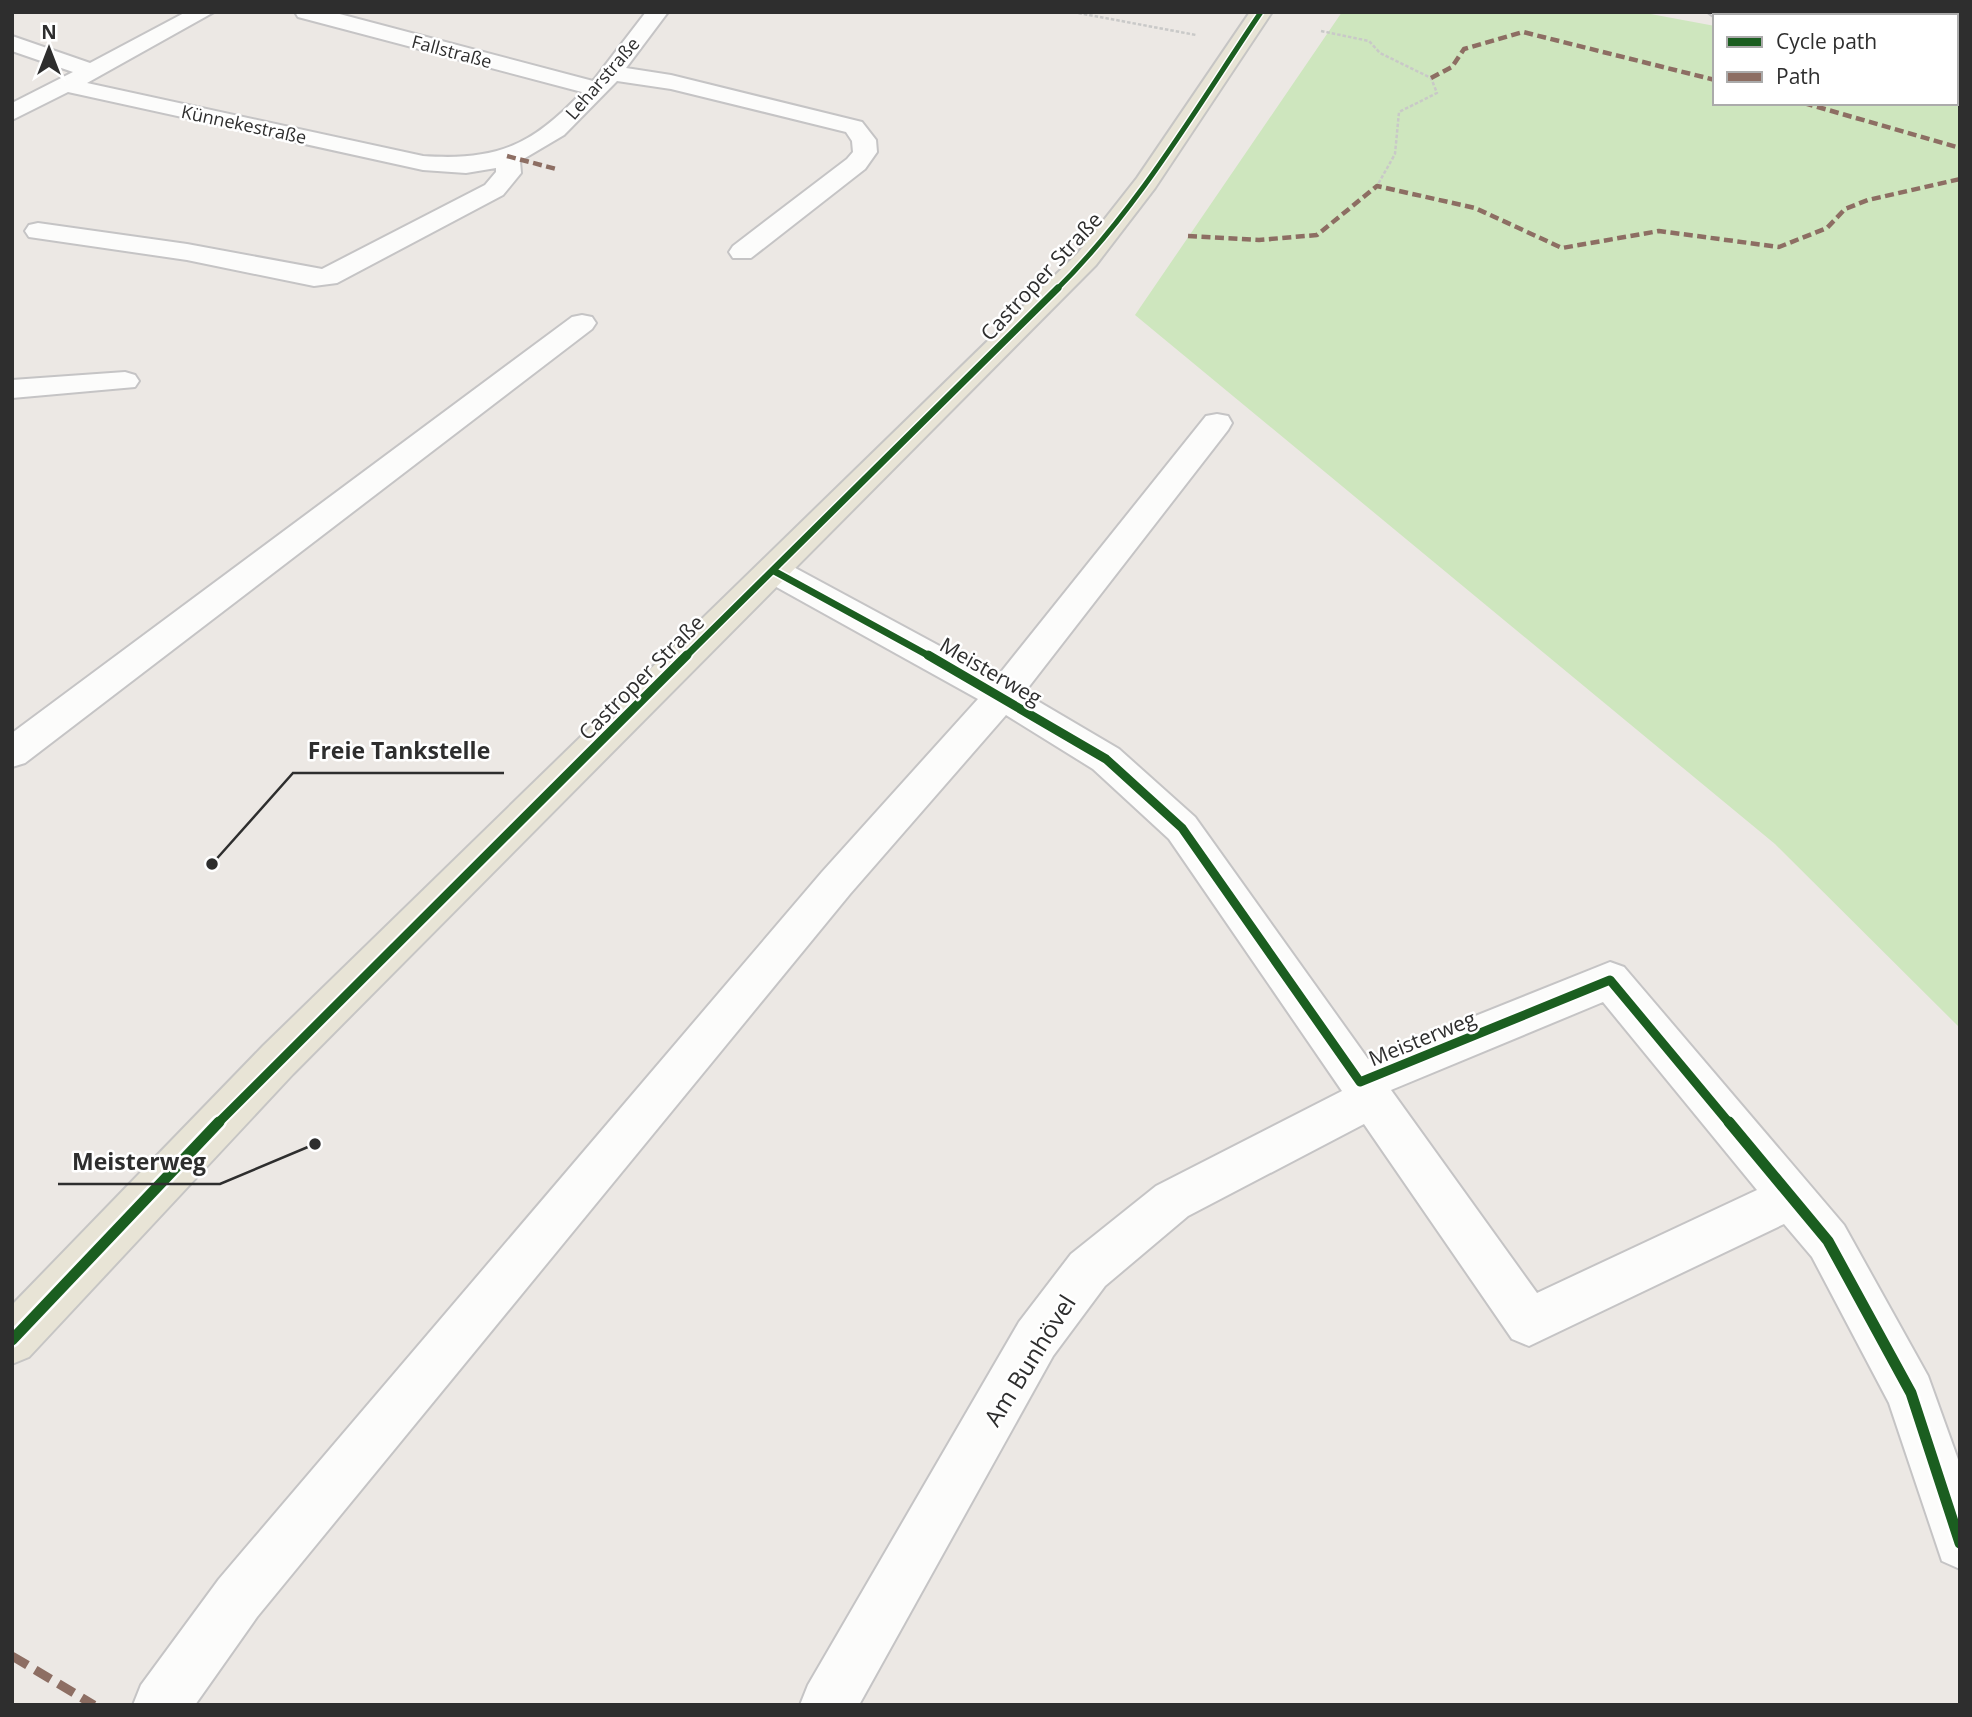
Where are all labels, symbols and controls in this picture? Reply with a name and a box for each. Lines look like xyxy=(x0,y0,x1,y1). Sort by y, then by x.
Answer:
north arrow xyxy=(14,14,84,84)
legend xyxy=(1713,14,1958,105)
text: N xyxy=(41,19,57,45)
text: Cycle path xyxy=(1776,27,1877,55)
street label: Fallstraße xyxy=(409,29,495,73)
street label: Leharstraße xyxy=(560,32,644,124)
text: Path xyxy=(1776,62,1821,90)
street label: Künnekestraße xyxy=(179,99,309,149)
street label: Castroper Straße xyxy=(974,206,1108,346)
street label: Castroper Straße xyxy=(572,608,710,746)
street label: Meisterweg xyxy=(935,631,1047,711)
callout: Freie Tankstelle xyxy=(293,729,504,773)
text: Freie Tankstelle xyxy=(308,734,490,766)
street label: Meisterweg xyxy=(1364,1004,1480,1072)
callout: Meisterweg xyxy=(58,1140,220,1184)
text: Meisterweg xyxy=(72,1145,206,1177)
street label: Am Bunhövel xyxy=(975,1288,1083,1432)

